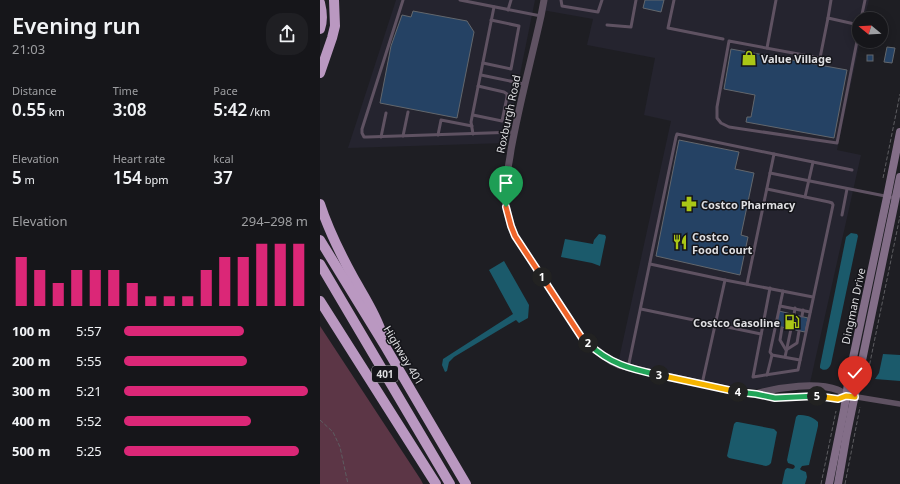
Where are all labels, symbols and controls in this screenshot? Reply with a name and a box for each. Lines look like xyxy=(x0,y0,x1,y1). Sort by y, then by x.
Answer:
text: Evening run xyxy=(12,10,141,40)
north arrow xyxy=(852,12,888,48)
map controls xyxy=(852,12,888,48)
button: share xyxy=(266,13,308,55)
text: 21:03 xyxy=(12,40,45,58)
shop icon: Value Village xyxy=(740,49,758,67)
place label: Value Village xyxy=(761,51,832,66)
street label: Roxburgh Road xyxy=(492,73,524,155)
text: Distance xyxy=(12,83,57,98)
text: Time xyxy=(113,83,138,98)
text: Pace xyxy=(213,83,238,98)
text: 0.55 xyxy=(12,98,46,121)
text: 3:08 xyxy=(113,98,147,121)
text: 5:42 xyxy=(213,98,247,121)
text: km xyxy=(46,104,65,119)
text: /km xyxy=(247,104,270,119)
text: Elevation xyxy=(12,151,59,166)
text: Heart rate xyxy=(113,151,165,166)
text: kcal xyxy=(213,151,234,166)
text: 5 xyxy=(12,166,22,189)
text: 154 xyxy=(113,166,142,189)
text: 37 xyxy=(213,166,233,189)
pin xyxy=(489,166,523,207)
text: m xyxy=(22,172,35,187)
text: bpm xyxy=(142,172,169,187)
icon: arrive xyxy=(495,172,517,194)
pharmacy icon: Costco Pharmacy xyxy=(680,195,698,213)
place label: Costco Pharmacy xyxy=(701,197,796,212)
text: Elevation xyxy=(12,212,68,230)
text: 294–298 m xyxy=(241,212,308,230)
place label: Costco Food Court xyxy=(692,229,753,257)
restaurant icon: Costco Food Court xyxy=(671,233,689,251)
street label: Dingman Drive xyxy=(838,266,868,346)
pin: 1 xyxy=(532,267,552,287)
text: 1 xyxy=(539,269,545,284)
fuel station icon: Costco Gasoline xyxy=(783,313,801,331)
place label: Costco Gasoline xyxy=(693,315,780,330)
text: 100 m xyxy=(12,322,50,340)
text: 5:57 xyxy=(76,322,102,340)
street label: Highway 401 xyxy=(381,323,427,387)
pin: 2 xyxy=(578,333,598,353)
text: 2 xyxy=(585,335,591,350)
text: 200 m xyxy=(12,352,50,370)
text: 5:55 xyxy=(76,352,102,370)
pin xyxy=(838,356,872,397)
icon: check xyxy=(844,362,866,384)
pin: 3 xyxy=(649,365,669,385)
road number: 401 xyxy=(372,366,398,382)
text: 3 xyxy=(656,367,662,382)
text: 300 m xyxy=(12,382,50,400)
text: 5:21 xyxy=(76,382,102,400)
pin: 4 xyxy=(728,382,748,402)
text: 4 xyxy=(735,384,741,399)
pin: 5 xyxy=(807,386,827,406)
text: 5 xyxy=(814,388,820,403)
text: 400 m xyxy=(12,412,50,430)
text: 5:52 xyxy=(76,412,102,430)
text: 500 m xyxy=(12,442,50,460)
text: 5:25 xyxy=(76,442,102,460)

